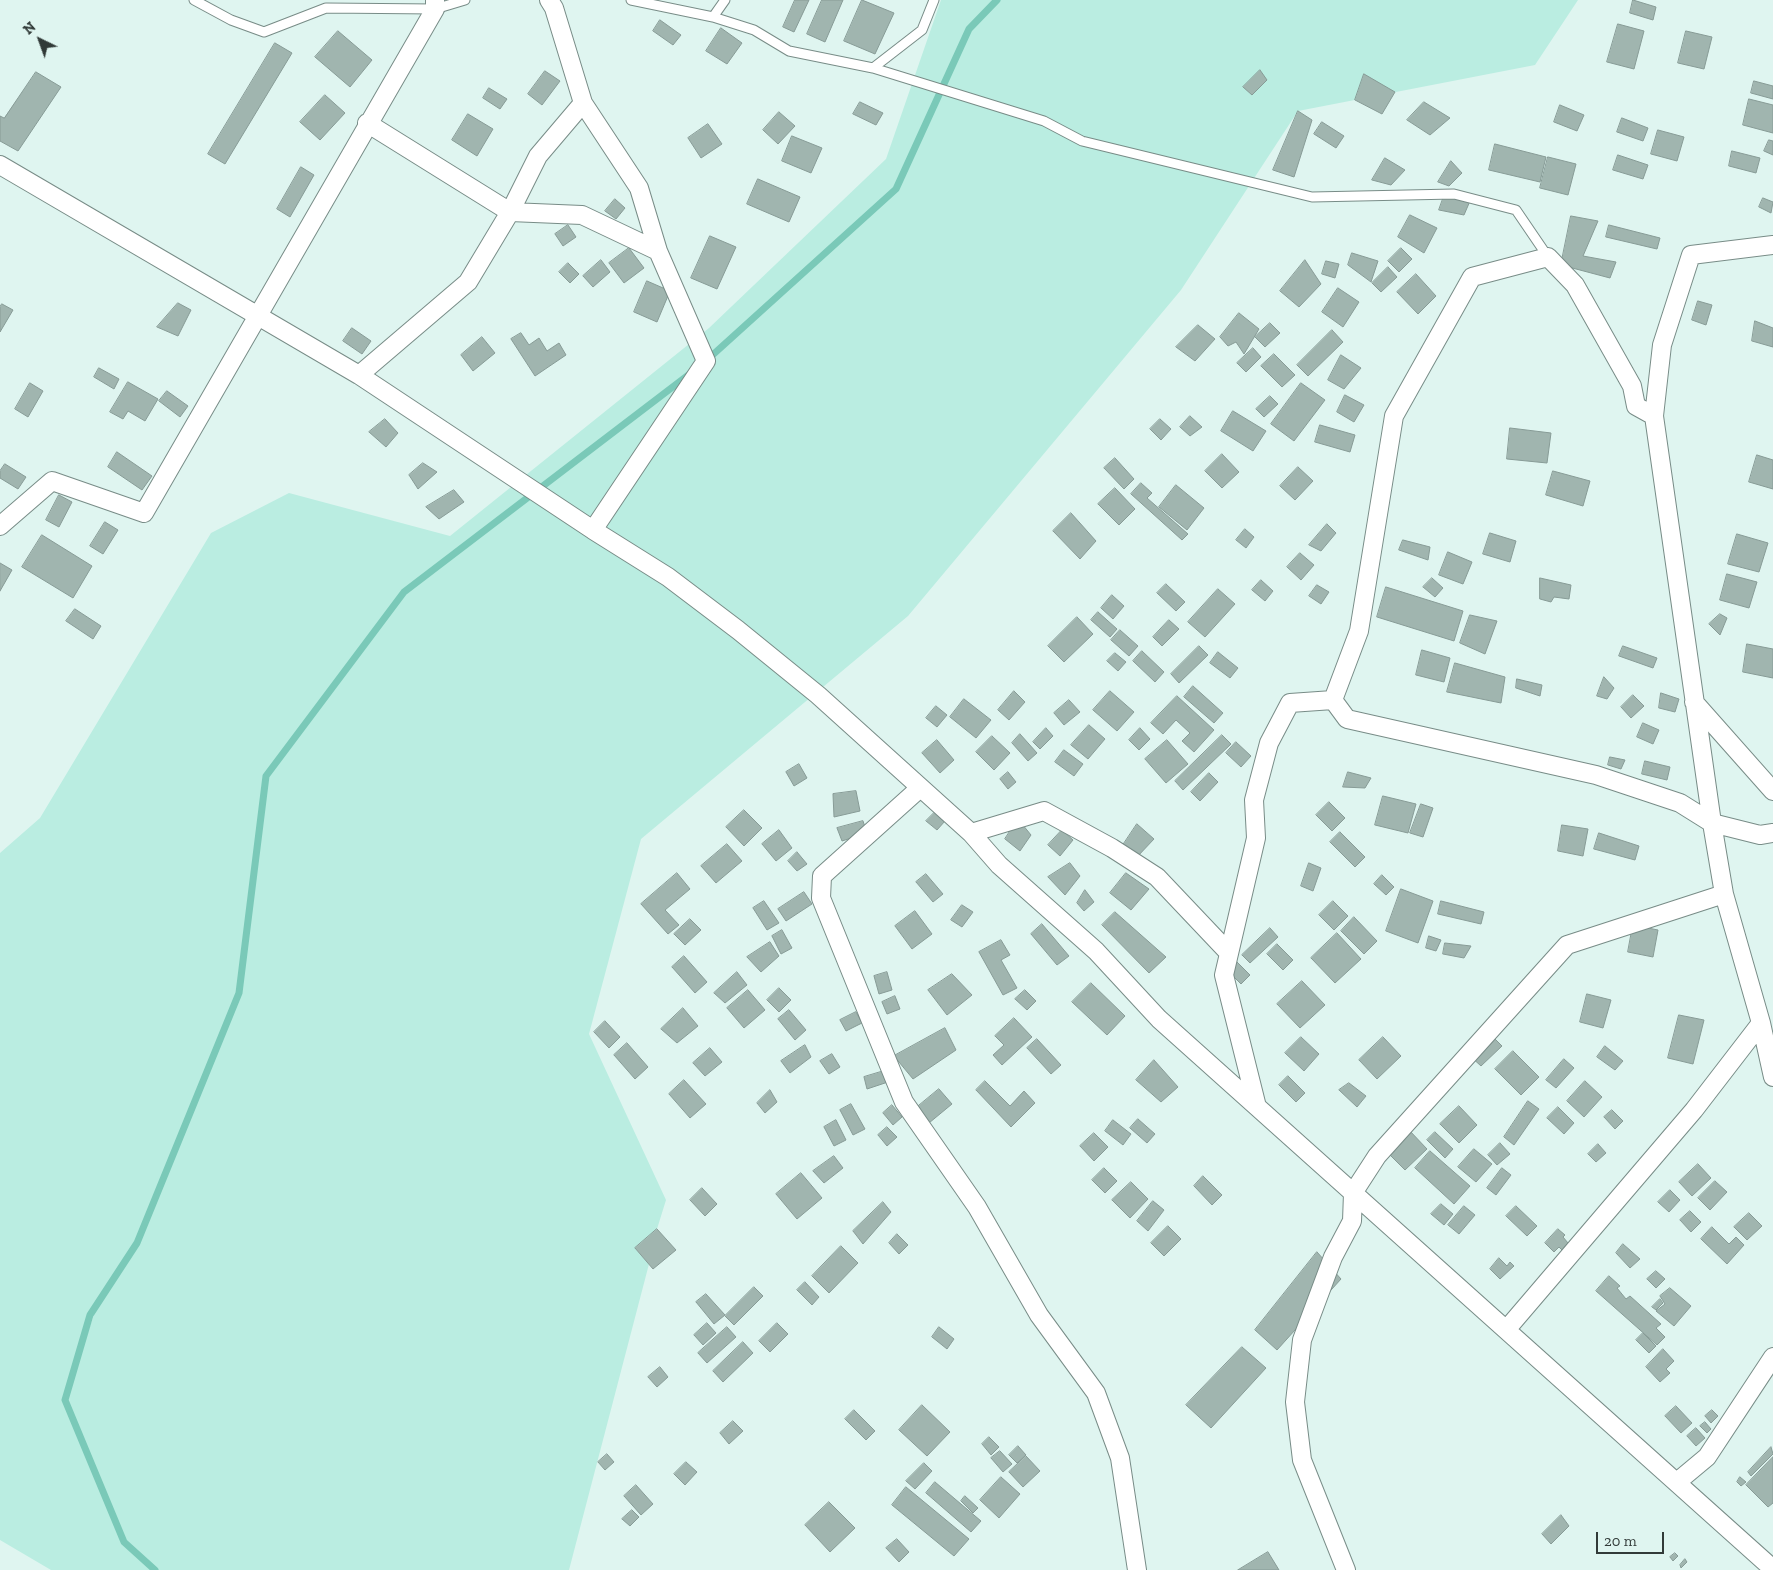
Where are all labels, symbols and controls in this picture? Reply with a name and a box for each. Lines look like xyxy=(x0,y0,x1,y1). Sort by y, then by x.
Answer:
north arrow xyxy=(15,15,65,65)
text: N xyxy=(20,19,39,38)
scale bar xyxy=(1598,1522,1666,1554)
text: 20 m xyxy=(1604,1532,1637,1550)

